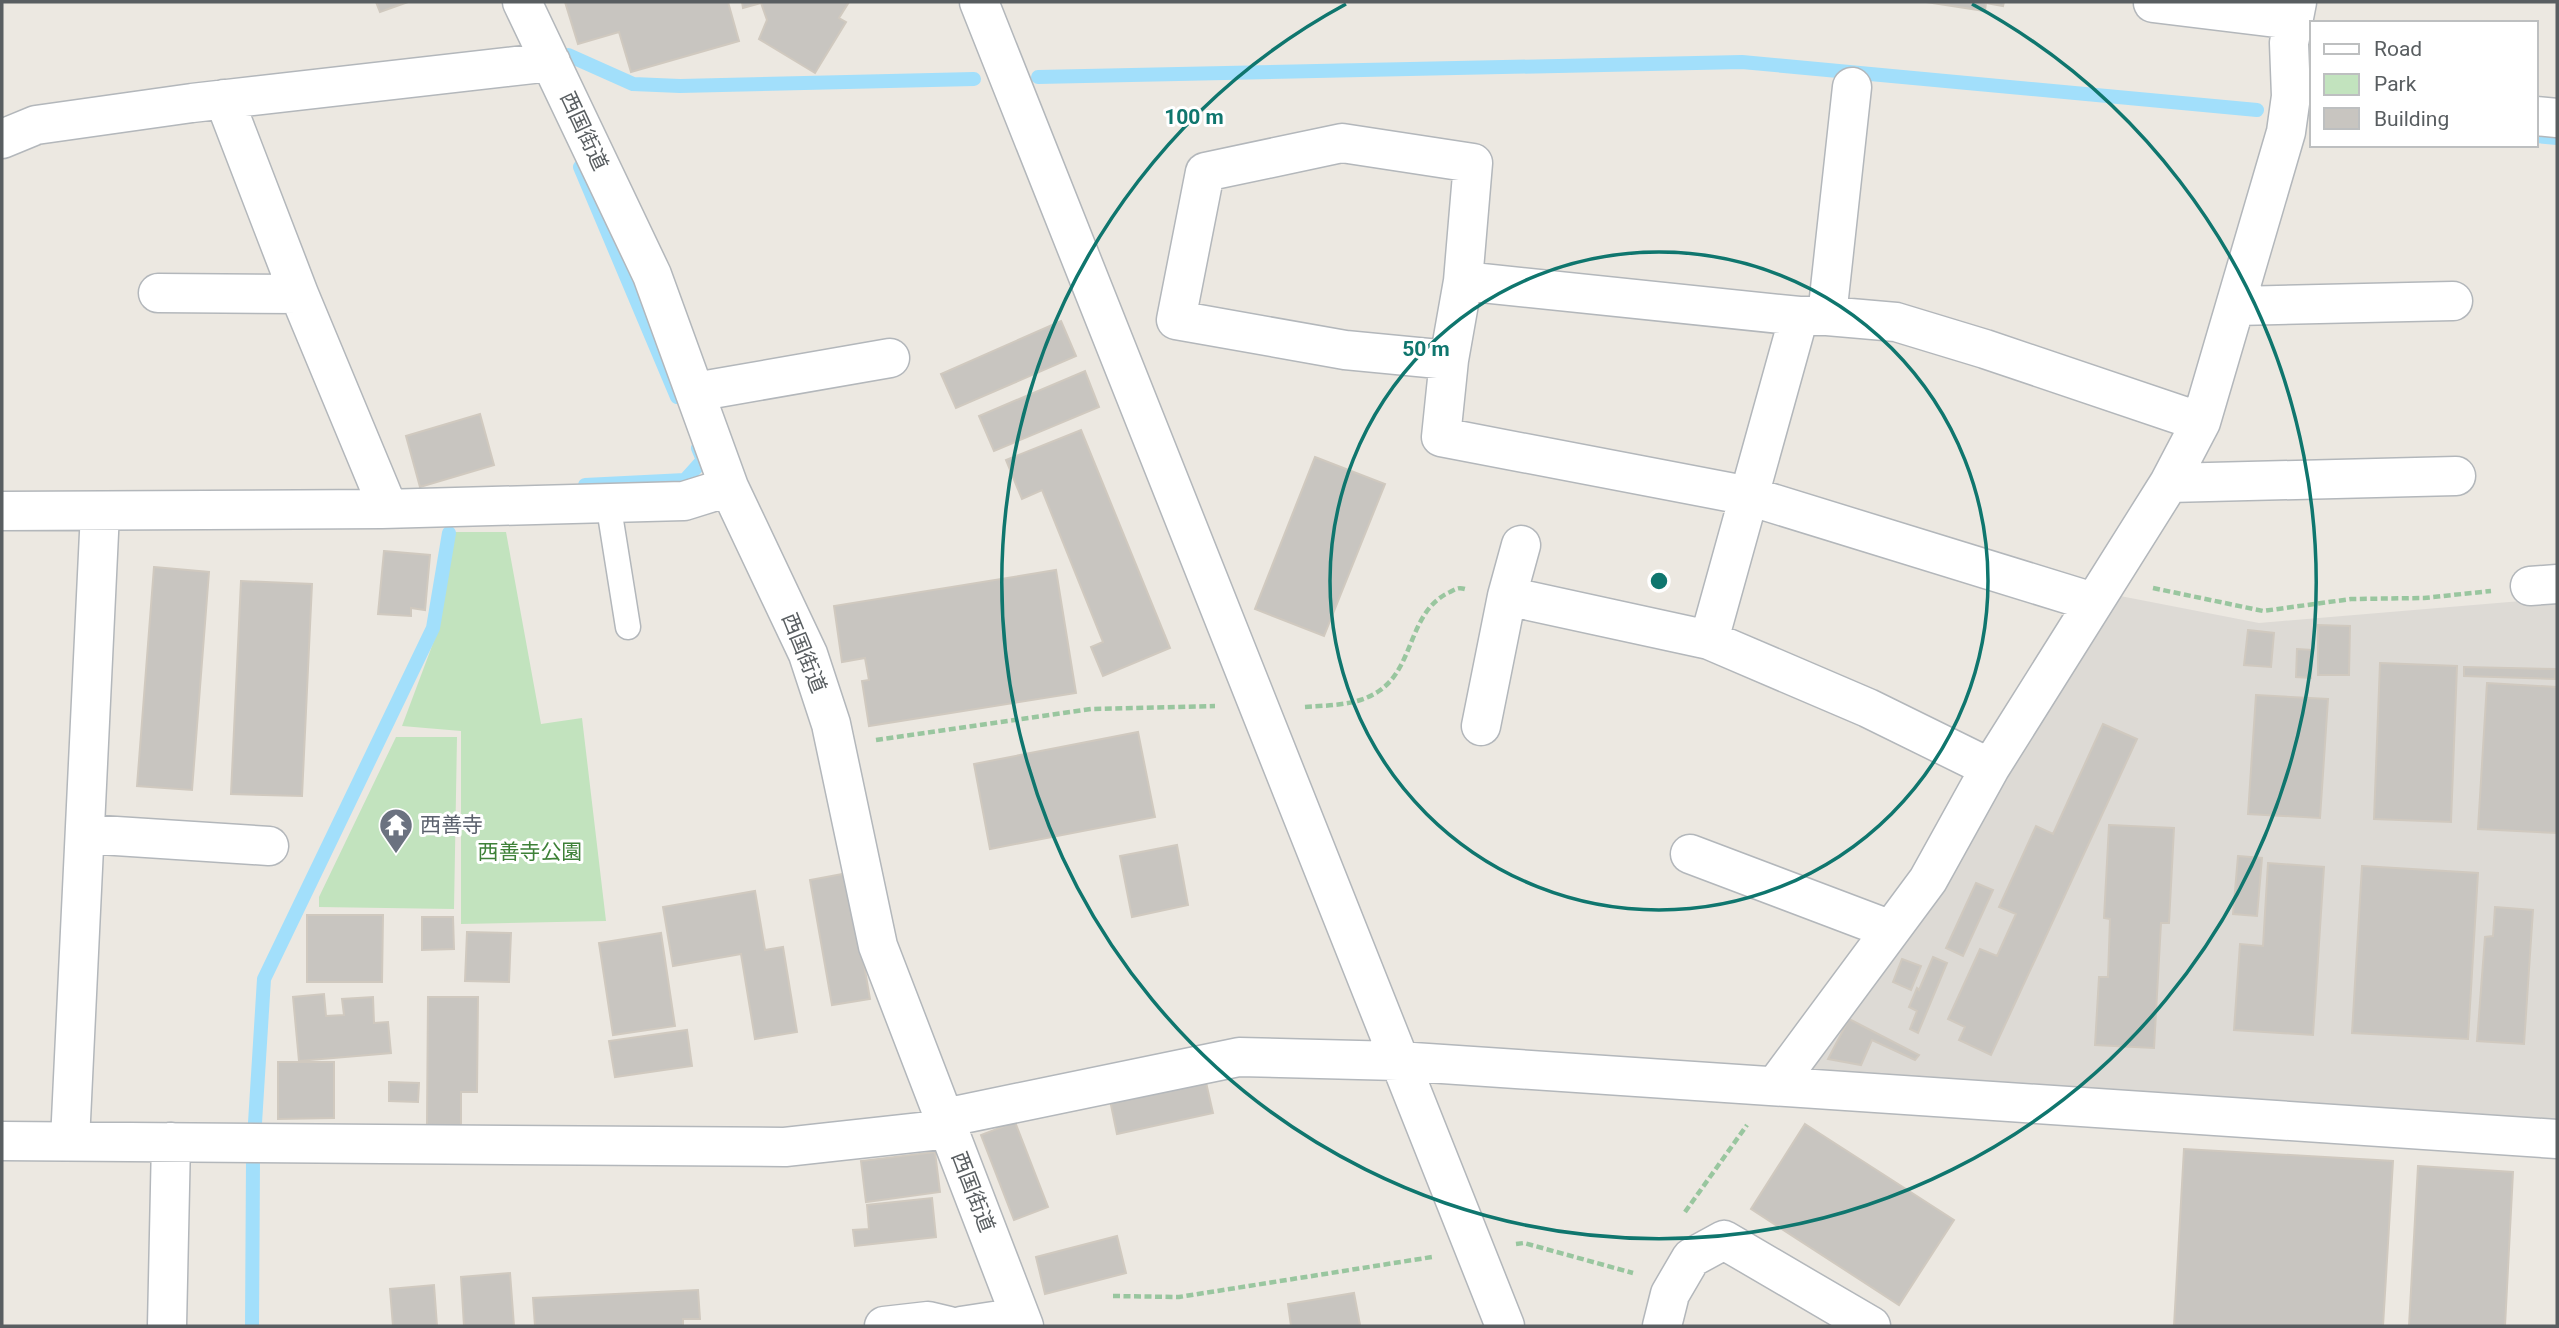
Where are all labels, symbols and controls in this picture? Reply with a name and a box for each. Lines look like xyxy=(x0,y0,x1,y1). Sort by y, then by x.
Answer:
legend xyxy=(2310,21,2538,147)
text: Road xyxy=(2374,37,2422,61)
text: Park xyxy=(2374,72,2417,96)
street label: 西国街道 xyxy=(555,88,613,174)
text: 100 m xyxy=(1164,105,1224,129)
text: Building xyxy=(2374,107,2449,131)
text: 50 m xyxy=(1402,337,1450,361)
centre of rings xyxy=(1647,569,1671,593)
street label: 西国街道 xyxy=(777,610,831,696)
temple icon: 西善寺 xyxy=(377,806,415,855)
place label: 西善寺 xyxy=(420,813,483,837)
park label: 西善寺公園 xyxy=(478,840,583,864)
street label: 西国街道 xyxy=(947,1148,999,1236)

